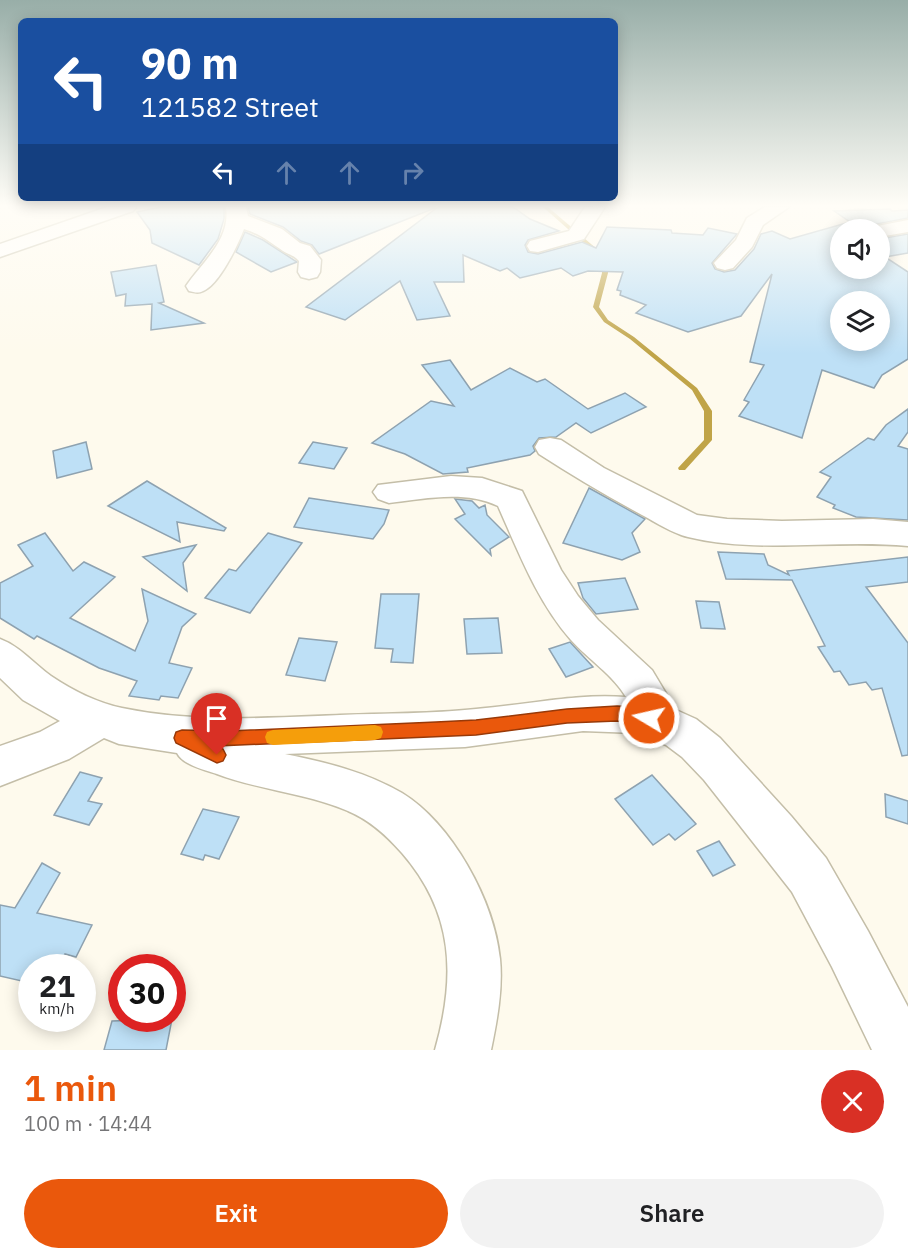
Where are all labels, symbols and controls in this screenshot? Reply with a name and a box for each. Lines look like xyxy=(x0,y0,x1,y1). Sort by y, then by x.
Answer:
text: 90 m xyxy=(141,36,239,91)
icon: left xyxy=(42,42,120,120)
text: 121582 Street xyxy=(141,89,319,124)
icon: left xyxy=(207,156,240,189)
icon: ahead xyxy=(270,156,303,189)
icon: ahead xyxy=(333,156,366,189)
icon: right xyxy=(396,156,429,189)
map controls xyxy=(830,219,890,351)
button: sound xyxy=(830,219,890,279)
button: layers xyxy=(830,291,890,351)
position arrow xyxy=(617,686,681,750)
pin xyxy=(191,693,242,755)
icon: arrive xyxy=(200,702,233,735)
speed limit sign: 30 xyxy=(108,954,186,1032)
text: 21 xyxy=(39,966,75,1005)
text: km/h xyxy=(39,999,75,1018)
text: 1 min xyxy=(24,1064,117,1111)
button: close xyxy=(821,1070,884,1133)
text: 100 m · 14:44 xyxy=(24,1110,152,1137)
button: Exit xyxy=(24,1179,448,1248)
button: Share xyxy=(460,1179,884,1248)

